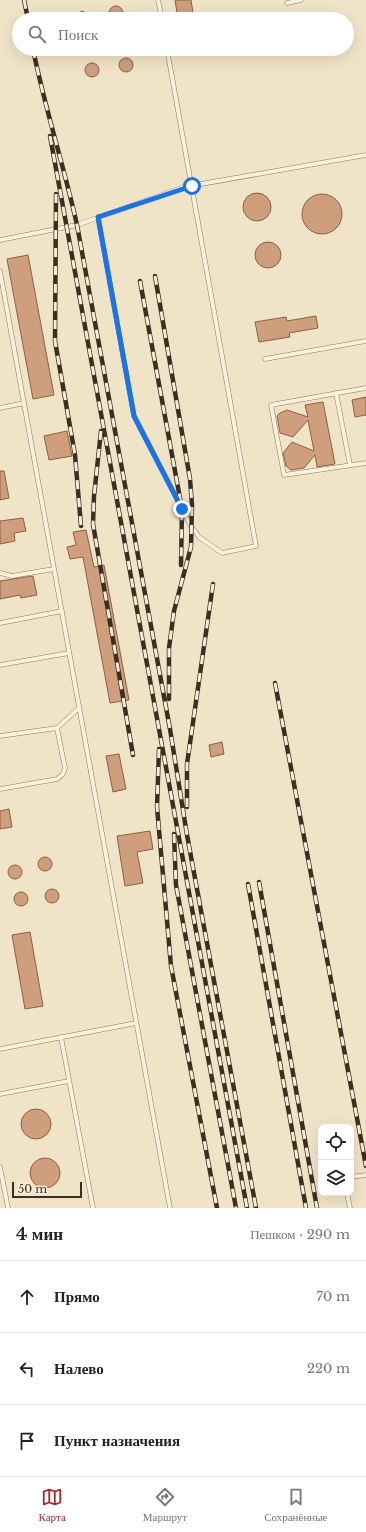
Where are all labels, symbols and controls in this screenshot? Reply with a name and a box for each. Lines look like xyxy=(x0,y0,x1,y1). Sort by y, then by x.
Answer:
search box xyxy=(12,12,354,56)
icon: search xyxy=(26,23,48,45)
text: Поиск xyxy=(58,25,98,44)
route start xyxy=(183,177,201,195)
route end xyxy=(173,500,191,518)
map controls xyxy=(318,1124,354,1196)
button: locate xyxy=(318,1124,354,1160)
button: layers xyxy=(318,1160,354,1196)
scale bar xyxy=(12,1180,82,1199)
text: 50 m xyxy=(18,1182,47,1196)
text: 4 мин xyxy=(16,1224,63,1245)
text: Пешком · 290 m xyxy=(250,1226,350,1243)
icon: ahead xyxy=(16,1286,38,1308)
text: Прямо xyxy=(54,1287,100,1306)
text: 70 m xyxy=(317,1288,350,1305)
icon: left xyxy=(16,1358,38,1380)
text: Налево xyxy=(54,1359,104,1378)
text: 220 m xyxy=(307,1360,350,1377)
icon: arrive xyxy=(16,1430,38,1452)
text: Пункт назначения xyxy=(54,1431,180,1450)
tab: Карта xyxy=(39,1486,66,1524)
tab: Маршрут xyxy=(143,1486,187,1524)
tab: Сохранённые xyxy=(264,1486,327,1524)

